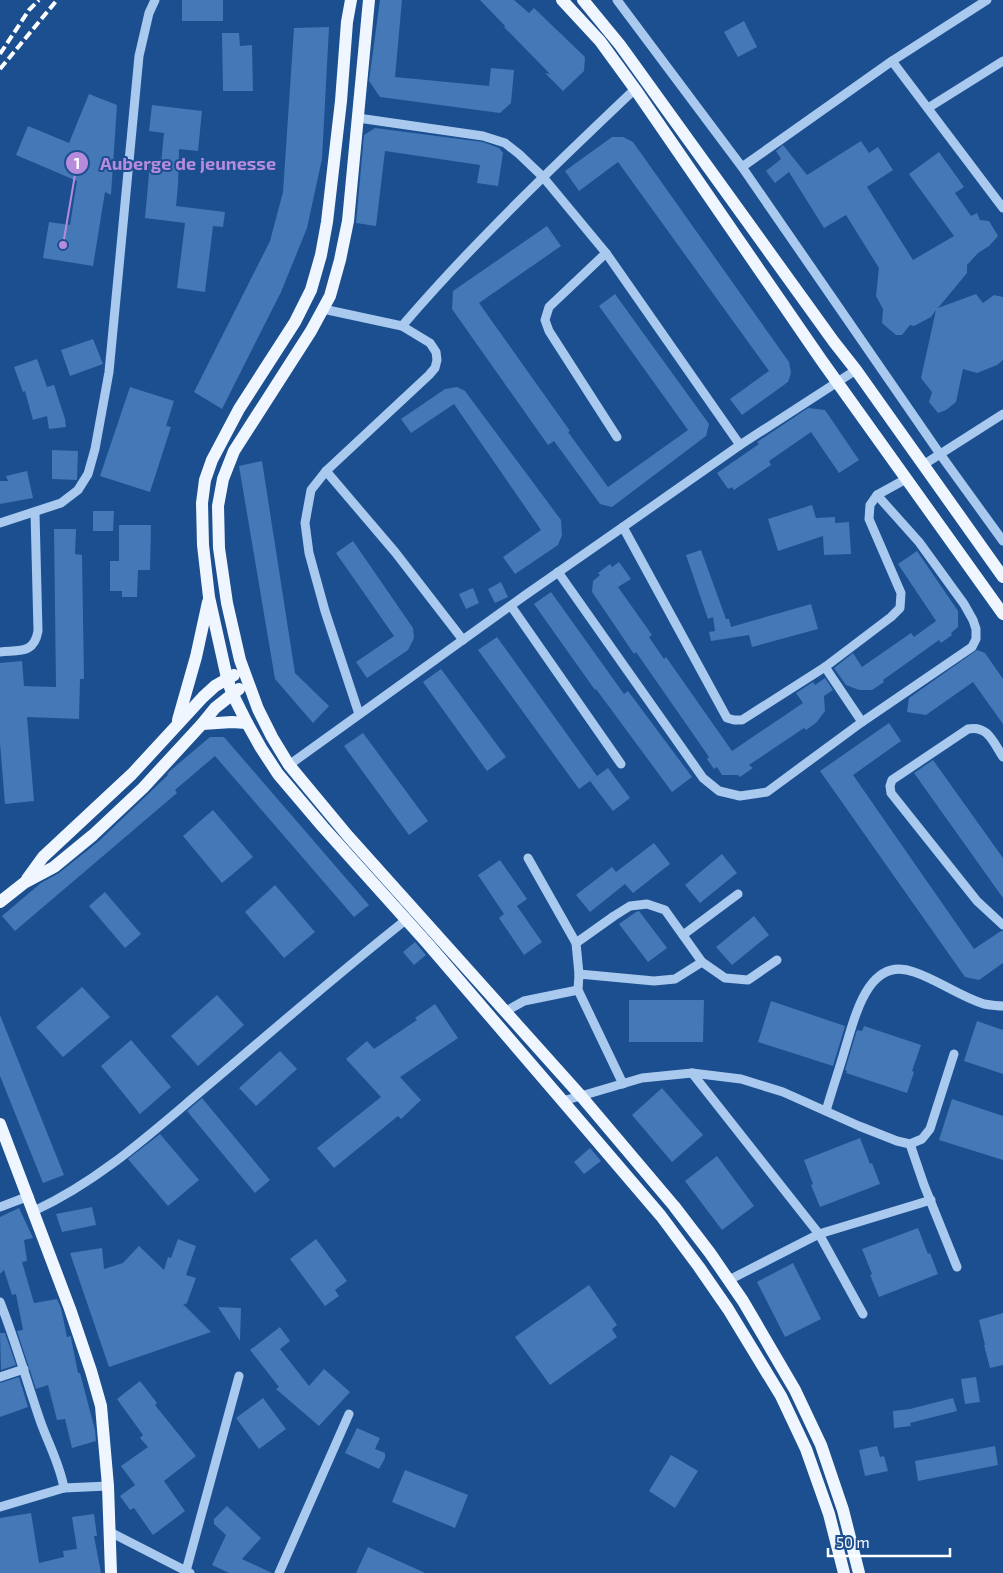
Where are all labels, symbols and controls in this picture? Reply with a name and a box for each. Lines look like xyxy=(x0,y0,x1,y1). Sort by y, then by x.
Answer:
callout: Auberge de jeunesse xyxy=(65,147,286,180)
text: Auberge de jeunesse xyxy=(100,152,276,174)
text: 1 xyxy=(74,154,80,172)
scale bar xyxy=(828,1526,950,1558)
text: 50 m xyxy=(836,1533,870,1551)

